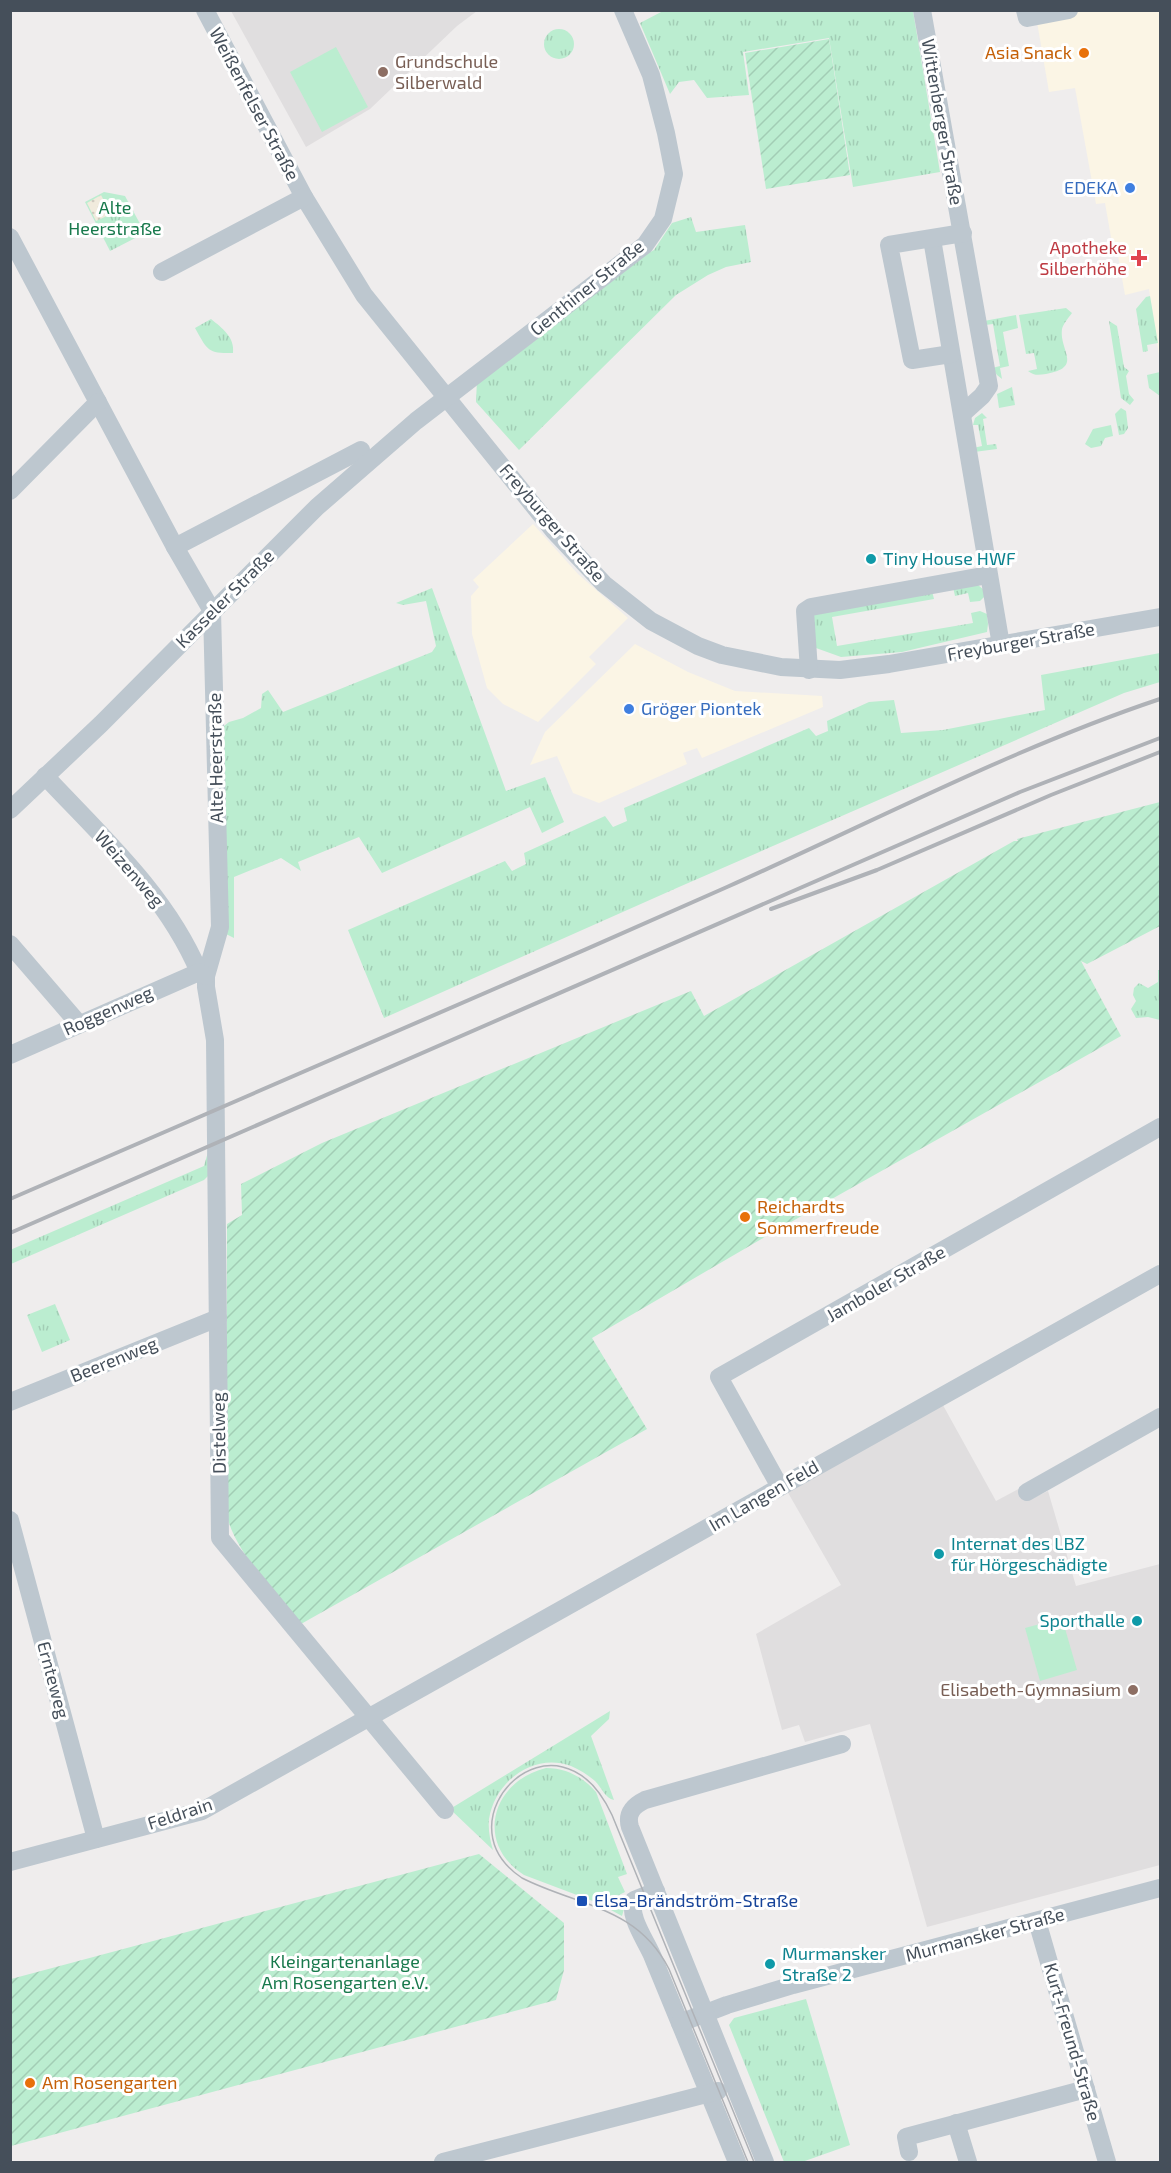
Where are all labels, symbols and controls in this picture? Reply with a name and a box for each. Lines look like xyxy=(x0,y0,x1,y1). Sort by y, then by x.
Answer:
street label: Weißenfelser Straße xyxy=(205,23,305,184)
street label: Wittenberger Straße xyxy=(918,37,968,207)
place label: Asia Snack xyxy=(985,41,1072,63)
marker: Asia Snack xyxy=(1077,46,1091,60)
place label: Grundschule Silberwald xyxy=(395,50,498,93)
marker: Grundschule Silberwald xyxy=(376,65,390,79)
place label: EDEKA xyxy=(1064,176,1119,198)
marker: EDEKA xyxy=(1123,181,1137,195)
park label: Alte Heerstraße xyxy=(68,196,162,239)
street label: Genthiner Straße xyxy=(525,235,648,340)
place label: Apotheke Silberhöhe xyxy=(1039,236,1127,279)
marker: Apotheke Silberhöhe xyxy=(1132,251,1146,265)
street label: Freyburger Straße xyxy=(495,459,610,586)
street label: Kasseler Straße xyxy=(171,545,278,652)
place label: Tiny House HWF xyxy=(883,547,1016,569)
marker: Tiny House HWF xyxy=(864,552,878,566)
street label: Freyburger Straße xyxy=(945,617,1096,665)
street label: Alte Heerstraße xyxy=(203,693,227,823)
place label: Gröger Piontek xyxy=(641,697,761,719)
marker: Gröger Piontek xyxy=(622,702,636,716)
street label: Weizenweg xyxy=(90,825,169,911)
street label: Roggenweg xyxy=(59,981,156,1040)
place label: Reichardts Sommerfreude xyxy=(757,1195,879,1238)
marker: Reichardts Sommerfreude xyxy=(738,1210,752,1224)
street label: Jamboler Straße xyxy=(822,1240,949,1326)
street label: Beerenweg xyxy=(67,1332,160,1387)
street label: Distelweg xyxy=(206,1392,230,1474)
street label: Im Langen Feld xyxy=(705,1455,822,1535)
place label: Internat des LBZ für Hörgeschädigte xyxy=(951,1532,1108,1575)
marker: Internat des LBZ für Hörgeschädigte xyxy=(932,1547,946,1561)
place label: Sporthalle xyxy=(1039,1609,1125,1631)
marker: Sporthalle xyxy=(1130,1614,1144,1628)
street label: Ernteweg xyxy=(33,1639,75,1721)
place label: Elisabeth-Gymnasium xyxy=(940,1678,1121,1700)
marker: Elisabeth-Gymnasium xyxy=(1126,1683,1140,1697)
street label: Feldrain xyxy=(145,1792,215,1834)
place label: Elsa-Brändström-Straße xyxy=(594,1889,798,1911)
marker: Elsa-Brändström-Straße xyxy=(575,1894,589,1908)
street label: Murmansker Straße xyxy=(903,1902,1067,1966)
place label: Murmansker Straße 2 xyxy=(782,1942,886,1985)
park label: Kleingartenanlage Am Rosengarten e.V. xyxy=(262,1950,428,1993)
marker: Murmansker Straße 2 xyxy=(763,1957,777,1971)
street label: Kurt-Freund-Straße xyxy=(1040,1960,1106,2123)
place label: Am Rosengarten xyxy=(42,2071,178,2093)
marker: Am Rosengarten xyxy=(23,2076,37,2090)

